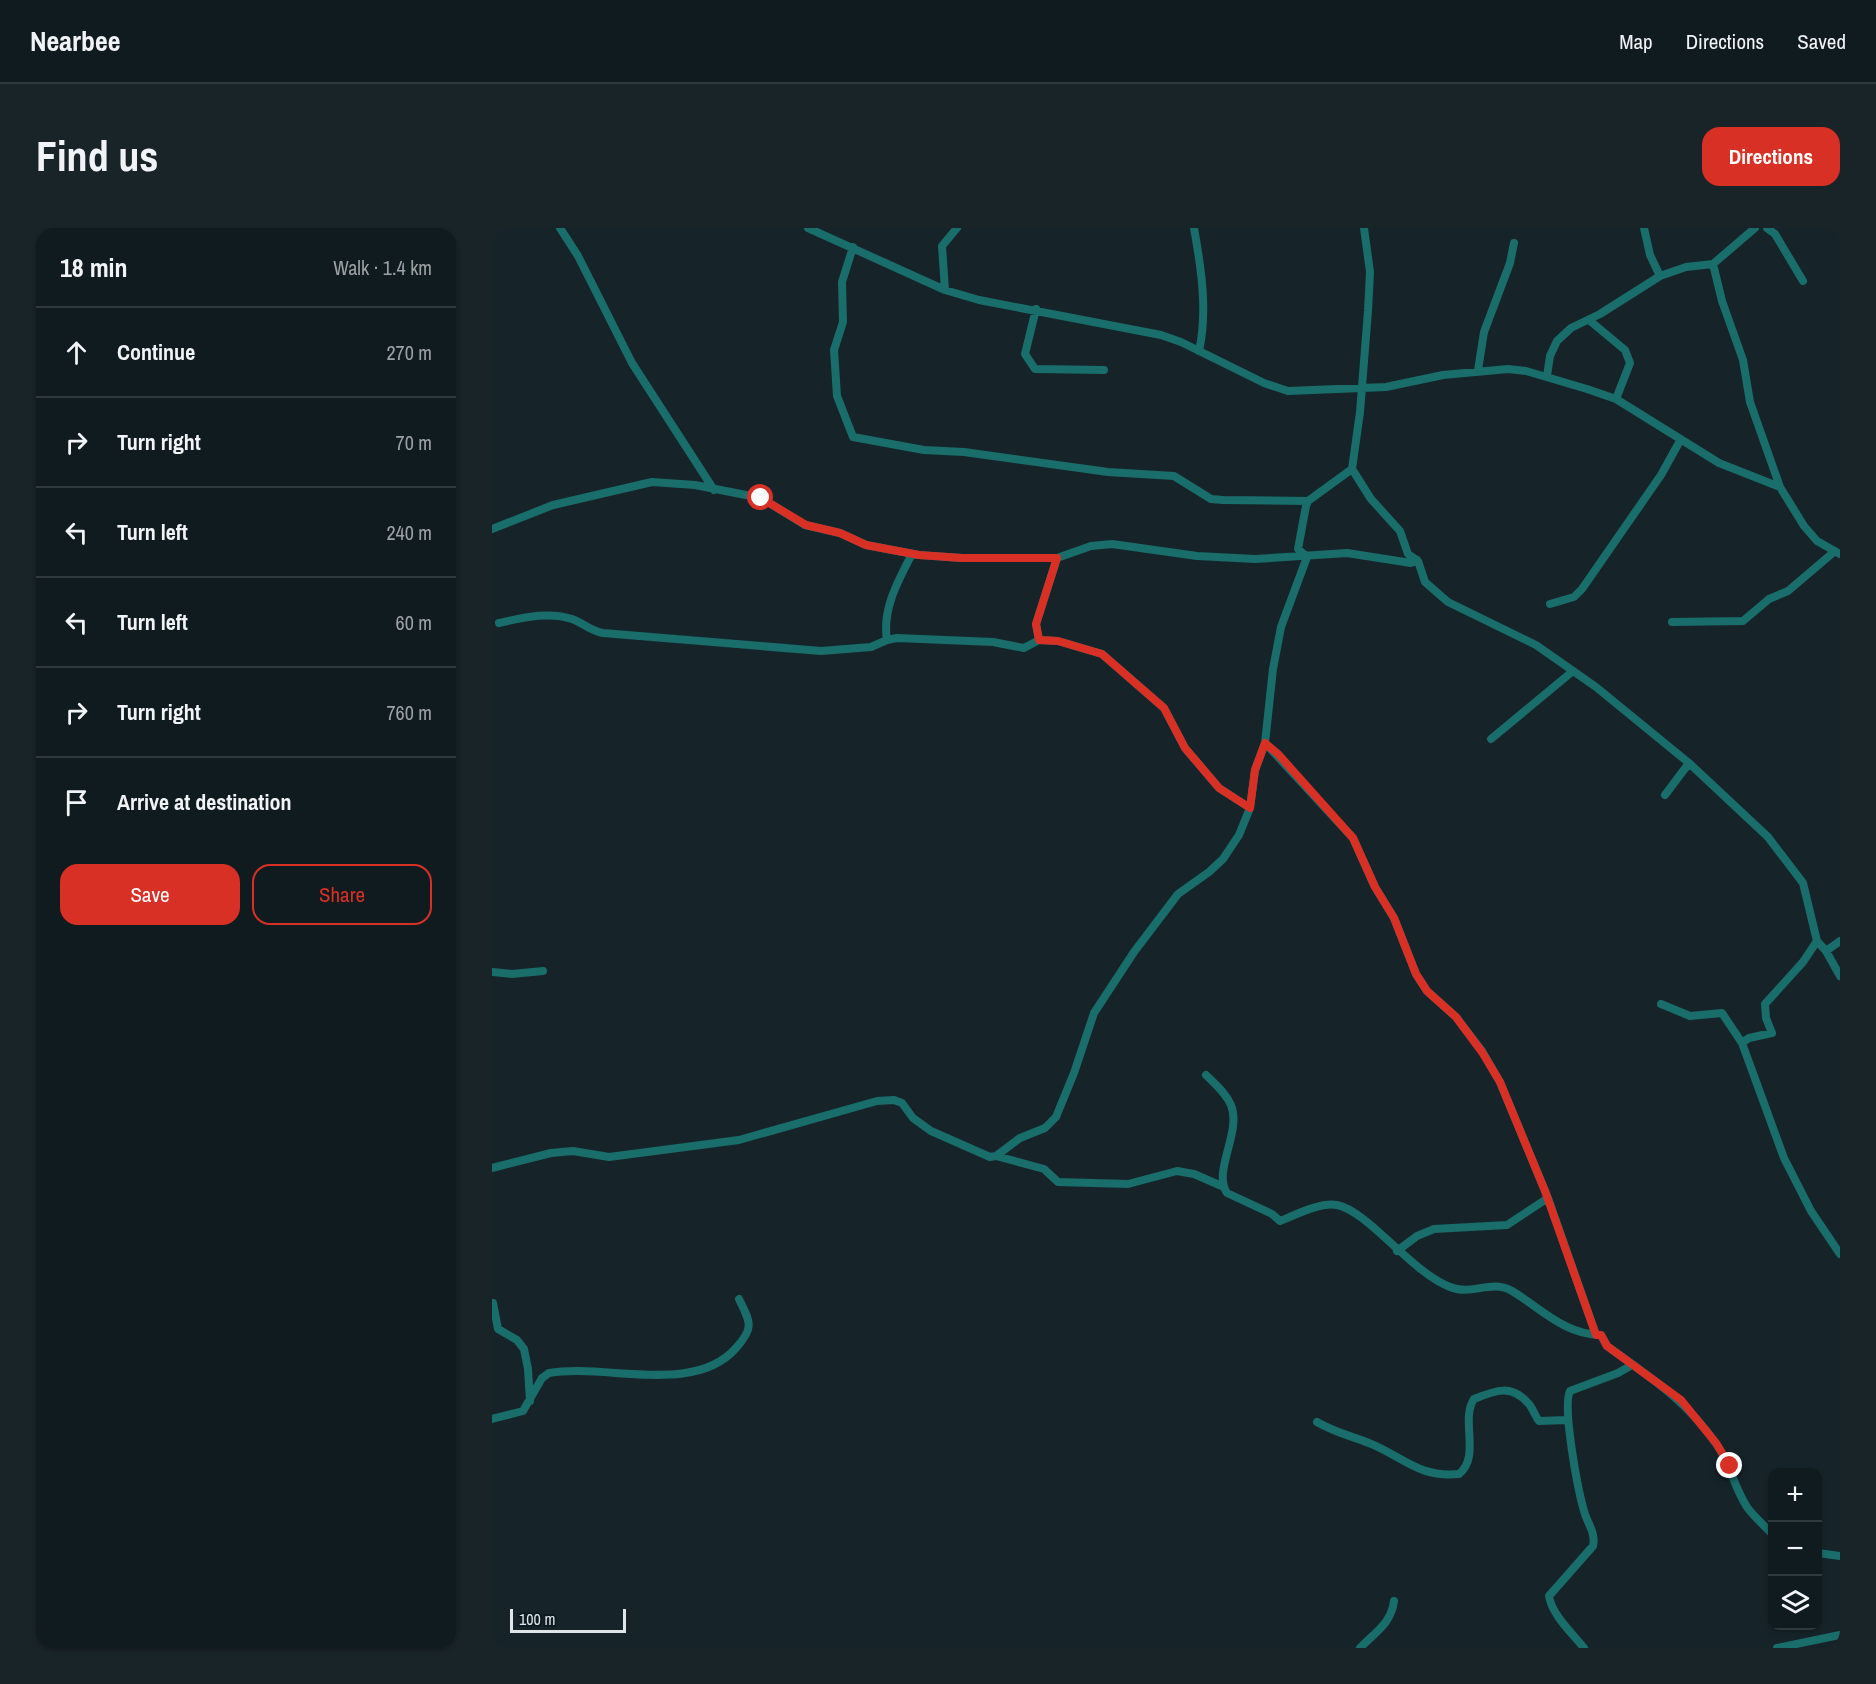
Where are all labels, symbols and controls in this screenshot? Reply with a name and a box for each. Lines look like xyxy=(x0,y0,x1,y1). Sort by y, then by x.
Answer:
text: Nearbee xyxy=(30,22,121,60)
text: Map xyxy=(1619,27,1653,56)
text: Directions xyxy=(1686,27,1764,56)
text: Saved xyxy=(1797,27,1846,56)
button: Directions xyxy=(1702,127,1840,186)
text: Find us xyxy=(36,128,158,184)
text: 18 min xyxy=(60,250,128,285)
text: Walk · 1.4 km xyxy=(333,254,432,281)
icon: ahead xyxy=(60,336,93,369)
text: Continue xyxy=(117,337,195,367)
text: 270 m xyxy=(386,339,432,366)
icon: right xyxy=(60,426,93,459)
text: Turn right xyxy=(117,427,201,457)
text: 70 m xyxy=(396,429,432,456)
route start xyxy=(747,484,773,510)
icon: left xyxy=(60,516,93,549)
text: Turn left xyxy=(117,517,188,547)
text: 240 m xyxy=(386,519,432,546)
icon: left xyxy=(60,606,93,639)
text: Turn left xyxy=(117,607,188,637)
text: 60 m xyxy=(396,609,432,636)
icon: right xyxy=(60,696,93,729)
text: Turn right xyxy=(117,697,201,727)
text: 760 m xyxy=(386,699,432,726)
icon: arrive xyxy=(60,786,93,819)
text: Arrive at destination xyxy=(117,787,291,817)
button: Save xyxy=(60,864,240,925)
button: Share xyxy=(252,864,432,925)
route end xyxy=(1716,1452,1742,1478)
map controls xyxy=(1768,1468,1822,1630)
button: + xyxy=(1768,1468,1822,1522)
button: − xyxy=(1768,1522,1822,1576)
button: layers xyxy=(1768,1576,1822,1630)
scale bar xyxy=(510,1606,626,1634)
text: 100 m xyxy=(519,1608,555,1630)

